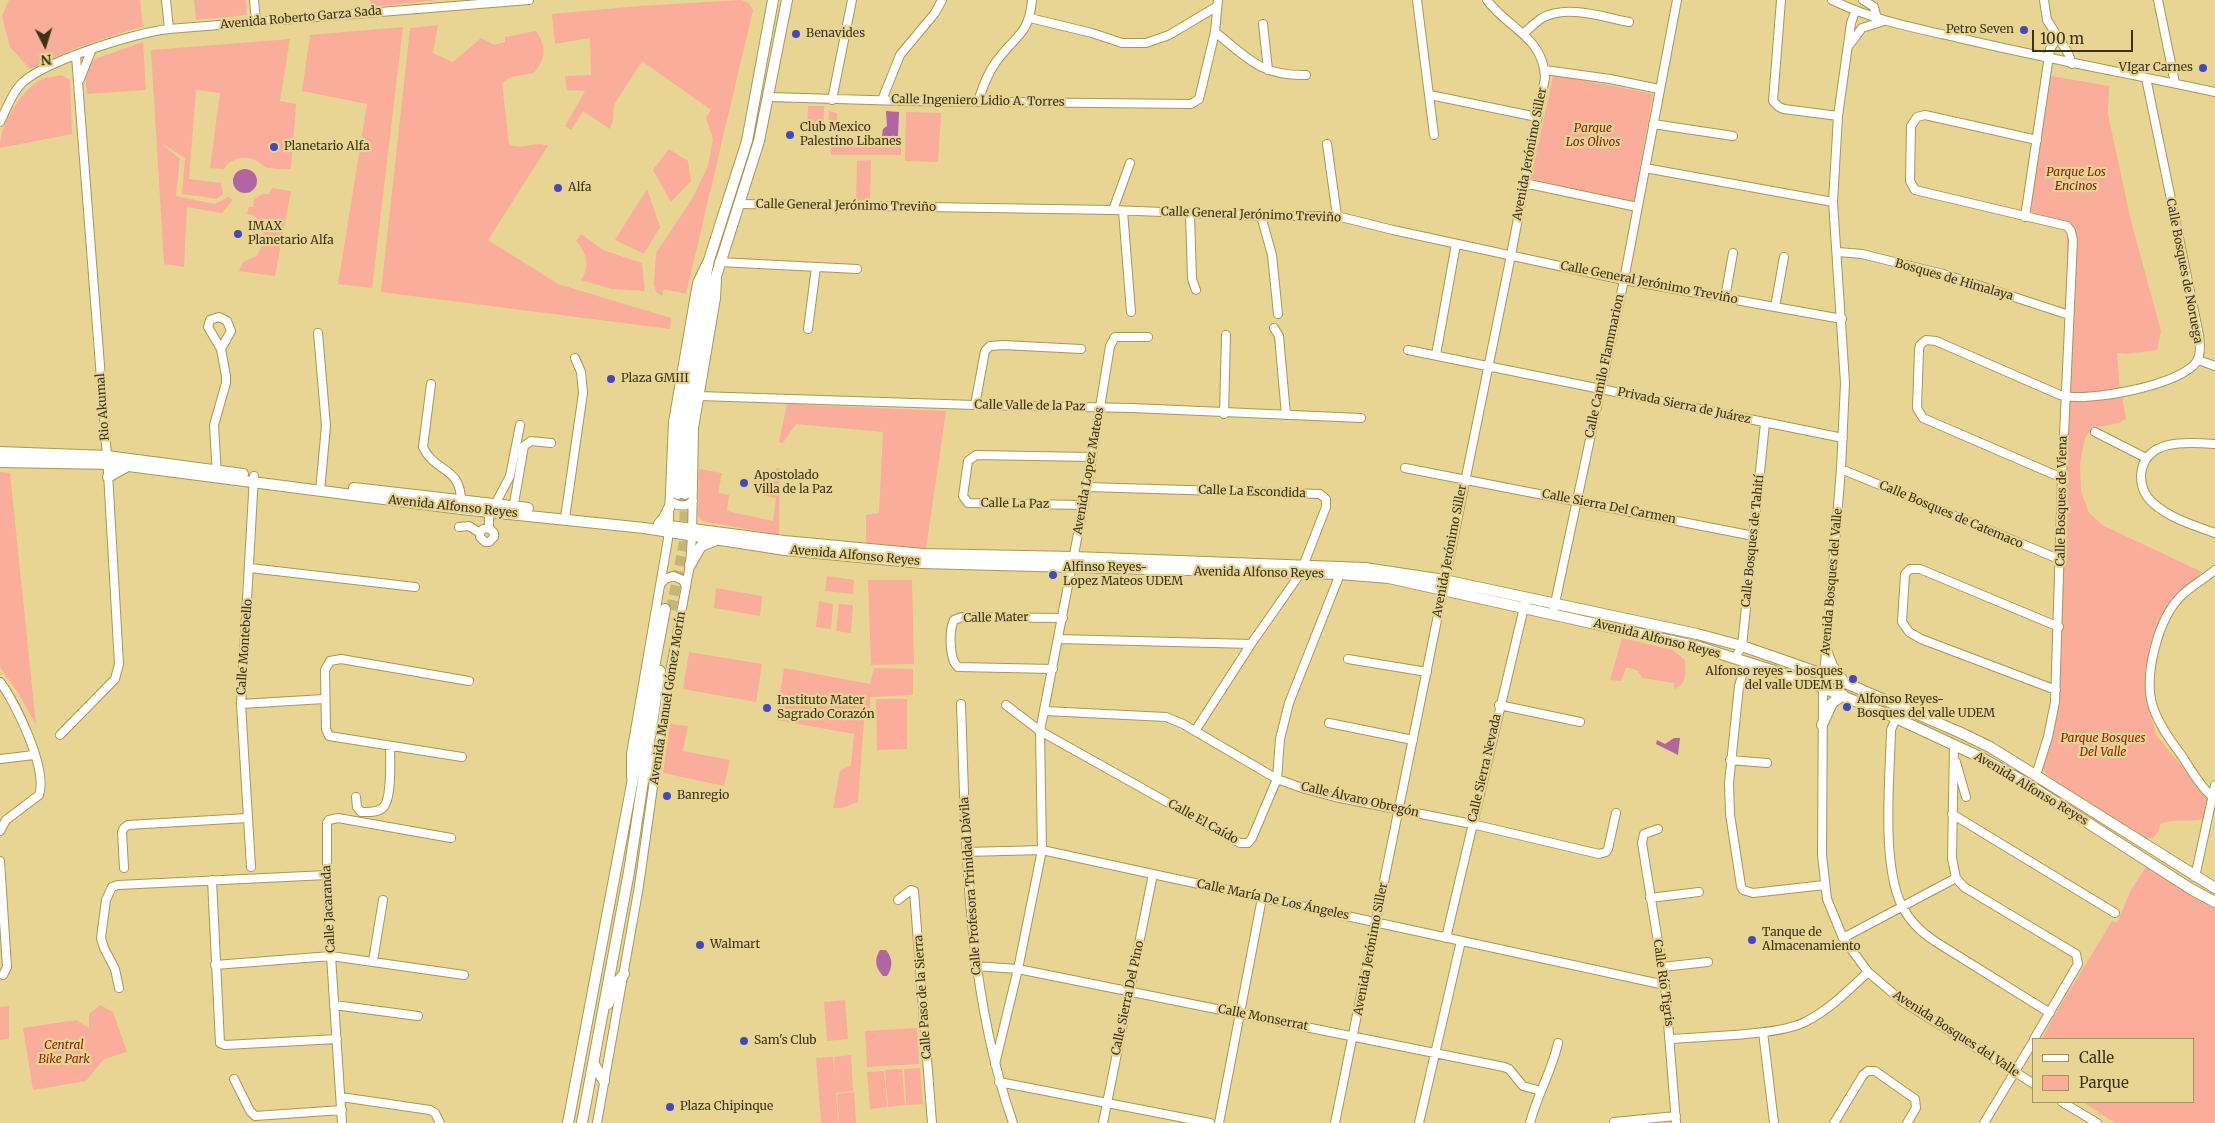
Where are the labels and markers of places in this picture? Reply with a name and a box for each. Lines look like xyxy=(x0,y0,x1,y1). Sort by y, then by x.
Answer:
place label: Petro Seven xyxy=(1946,23,2014,37)
marker: Petro Seven xyxy=(2018,24,2030,36)
place label: Benavides xyxy=(806,27,865,41)
marker: Benavides xyxy=(790,28,802,40)
place label: VIgar Carnes xyxy=(2119,61,2193,75)
marker: VIgar Carnes xyxy=(2197,62,2209,74)
place label: Club Mexico Palestino Libanes xyxy=(800,121,901,149)
marker: Club Mexico Palestino Libanes xyxy=(784,129,796,141)
place label: Planetario Alfa xyxy=(284,140,370,154)
marker: Planetario Alfa xyxy=(268,141,280,153)
place label: Alfa xyxy=(568,181,591,195)
marker: Alfa xyxy=(552,182,564,194)
place label: IMAX Planetario Alfa xyxy=(248,220,334,248)
marker: IMAX Planetario Alfa xyxy=(232,228,244,240)
place label: Plaza GMIII xyxy=(621,372,689,386)
marker: Plaza GMIII xyxy=(605,373,617,385)
place label: Apostolado Villa de la Paz xyxy=(754,469,832,497)
marker: Apostolado Villa de la Paz xyxy=(738,477,750,489)
place label: Alfinso Reyes- Lopez Mateos UDEM xyxy=(1063,561,1183,589)
marker: Alfinso Reyes- Lopez Mateos UDEM xyxy=(1047,569,1059,581)
place label: Alfonso reyes - bosques del valle UDEM B xyxy=(1705,665,1843,693)
marker: Alfonso reyes - bosques del valle UDEM B xyxy=(1847,673,1859,685)
place label: Alfonso Reyes- Bosques del valle UDEM xyxy=(1857,693,1995,721)
place label: Instituto Mater Sagrado Corazón xyxy=(777,694,875,722)
marker: Alfonso Reyes- Bosques del valle UDEM xyxy=(1841,701,1853,713)
marker: Instituto Mater Sagrado Corazón xyxy=(761,702,773,714)
place label: Banregio xyxy=(677,789,729,803)
marker: Banregio xyxy=(661,790,673,802)
place label: Tanque de Almacenamiento xyxy=(1762,926,1861,954)
marker: Tanque de Almacenamiento xyxy=(1746,934,1758,946)
place label: Walmart xyxy=(710,938,760,952)
marker: Walmart xyxy=(694,939,706,951)
place label: Sam's Club xyxy=(754,1034,817,1048)
marker: Sam's Club xyxy=(738,1035,750,1047)
place label: Plaza Chipinque xyxy=(680,1100,773,1114)
marker: Plaza Chipinque xyxy=(664,1101,676,1113)

